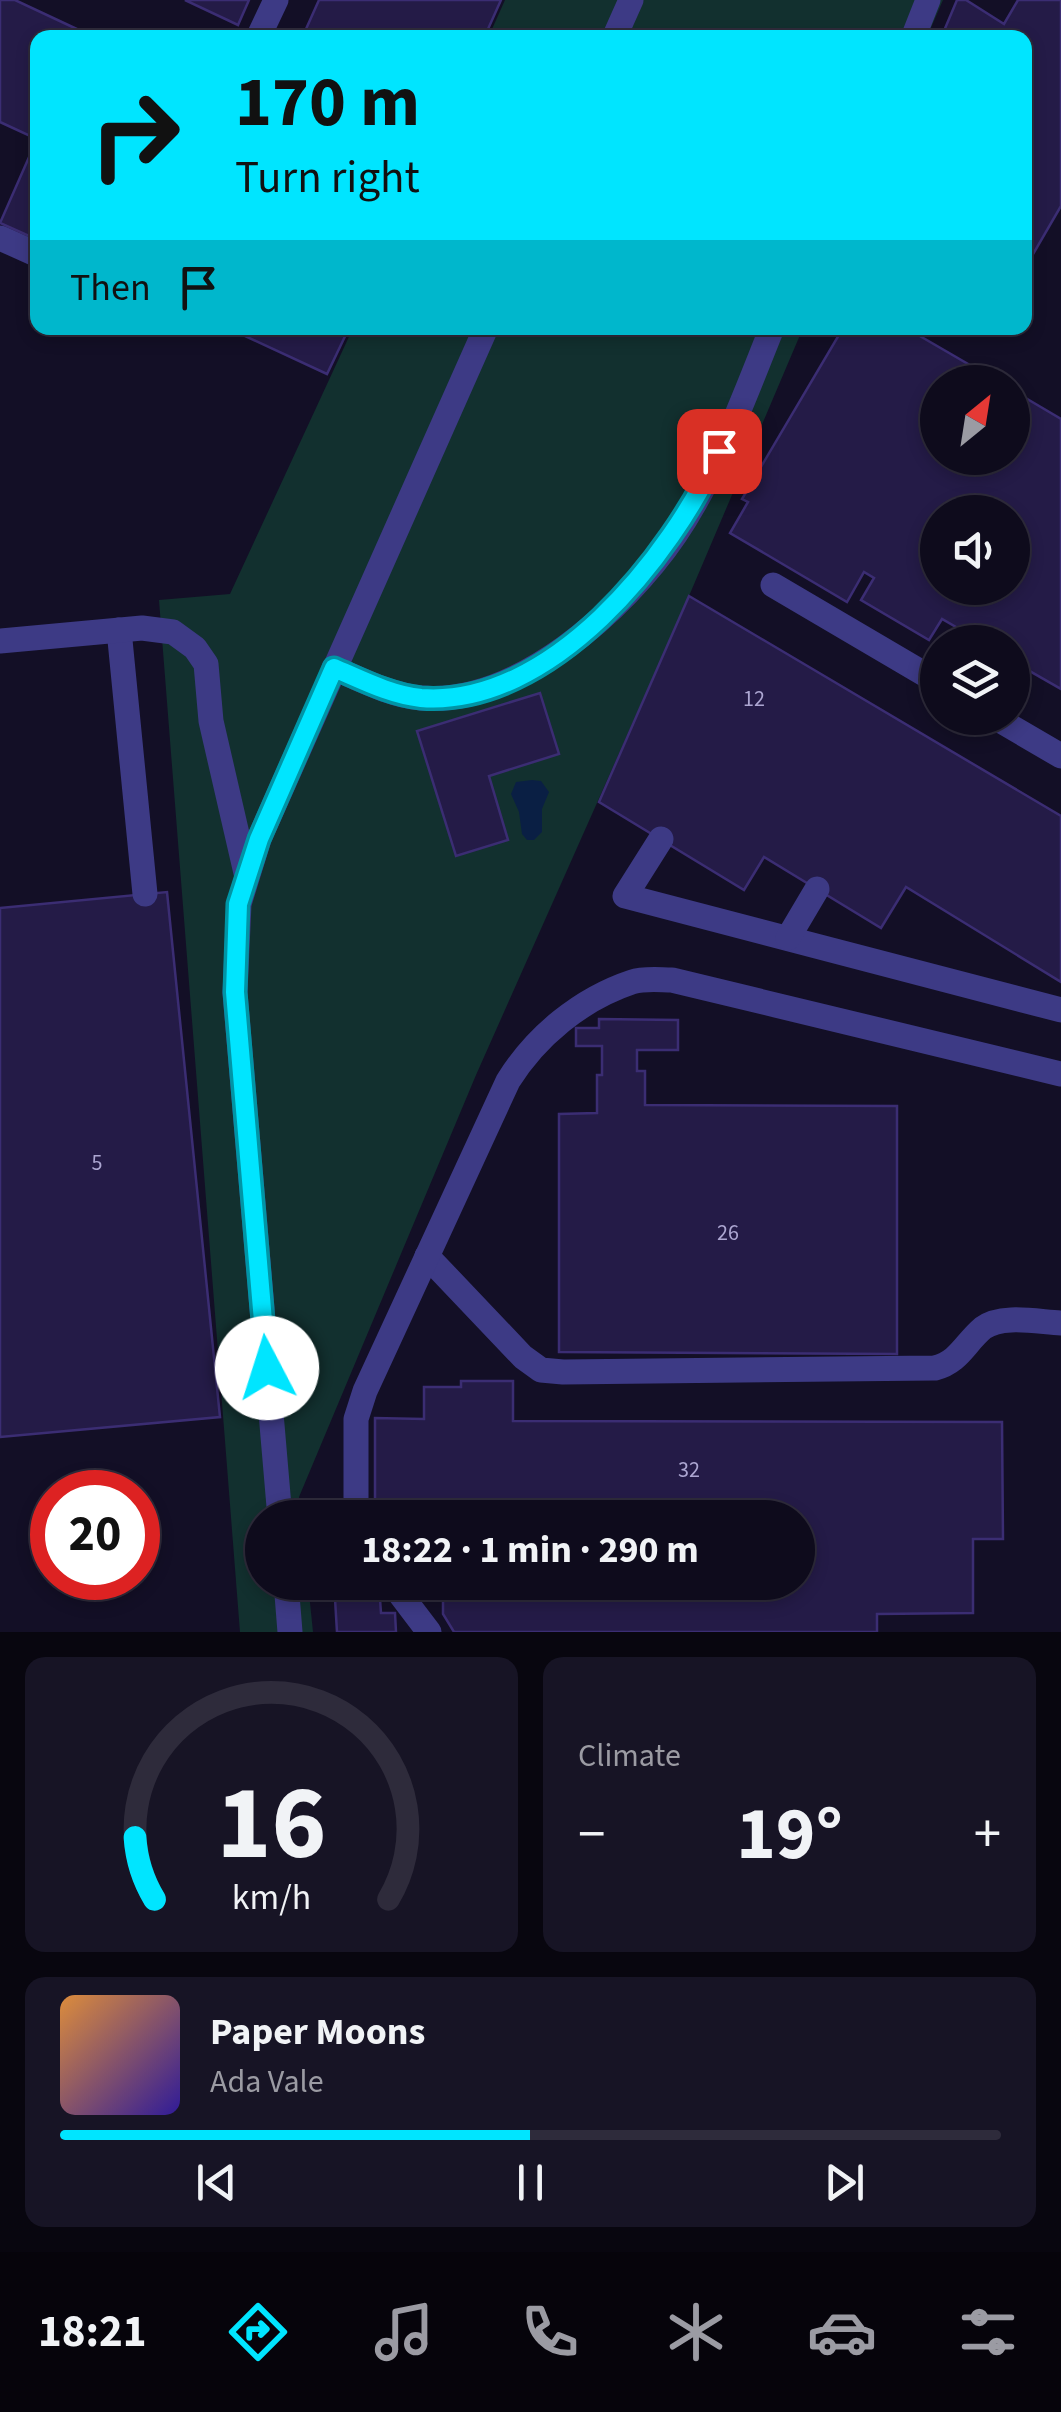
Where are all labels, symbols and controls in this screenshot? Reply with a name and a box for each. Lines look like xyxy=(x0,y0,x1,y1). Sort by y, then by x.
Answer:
text: 170 m xyxy=(235,53,420,153)
icon: right xyxy=(70,70,200,200)
text: Turn right xyxy=(235,146,420,210)
icon: arrive xyxy=(171,260,226,315)
text: Then xyxy=(70,261,151,315)
north arrow xyxy=(920,365,1030,475)
map controls xyxy=(920,365,1030,735)
pin xyxy=(677,409,762,494)
icon: arrive xyxy=(692,424,747,479)
button: sound xyxy=(920,495,1030,605)
button: layers xyxy=(920,625,1030,735)
house number: 12 xyxy=(743,683,765,715)
house number: 5 xyxy=(92,1147,102,1179)
house number: 26 xyxy=(717,1217,739,1249)
position arrow xyxy=(215,1316,319,1420)
house number: 32 xyxy=(678,1454,700,1486)
speed limit sign: 20 xyxy=(30,1470,160,1600)
text: 18:22 · 1 min · 290 m xyxy=(361,1523,699,1577)
text: Climate xyxy=(578,1733,681,1779)
text: 16 xyxy=(217,1751,326,1899)
text: 19° xyxy=(736,1781,843,1888)
text: − xyxy=(578,1796,605,1874)
text: + xyxy=(974,1796,1001,1874)
text: km/h xyxy=(232,1872,311,1923)
text: Paper Moons xyxy=(210,2005,425,2059)
text: Ada Vale xyxy=(210,2059,324,2105)
icon: previous xyxy=(189,2155,244,2210)
icon: pause xyxy=(503,2155,558,2210)
icon: next xyxy=(817,2155,872,2210)
icon: directions xyxy=(223,2297,293,2367)
icon: music xyxy=(369,2297,439,2367)
icon: phone xyxy=(515,2297,585,2367)
icon: climate xyxy=(661,2297,731,2367)
icon: car xyxy=(807,2297,877,2367)
icon: filters xyxy=(953,2297,1023,2367)
text: 18:21 xyxy=(38,2300,147,2364)

